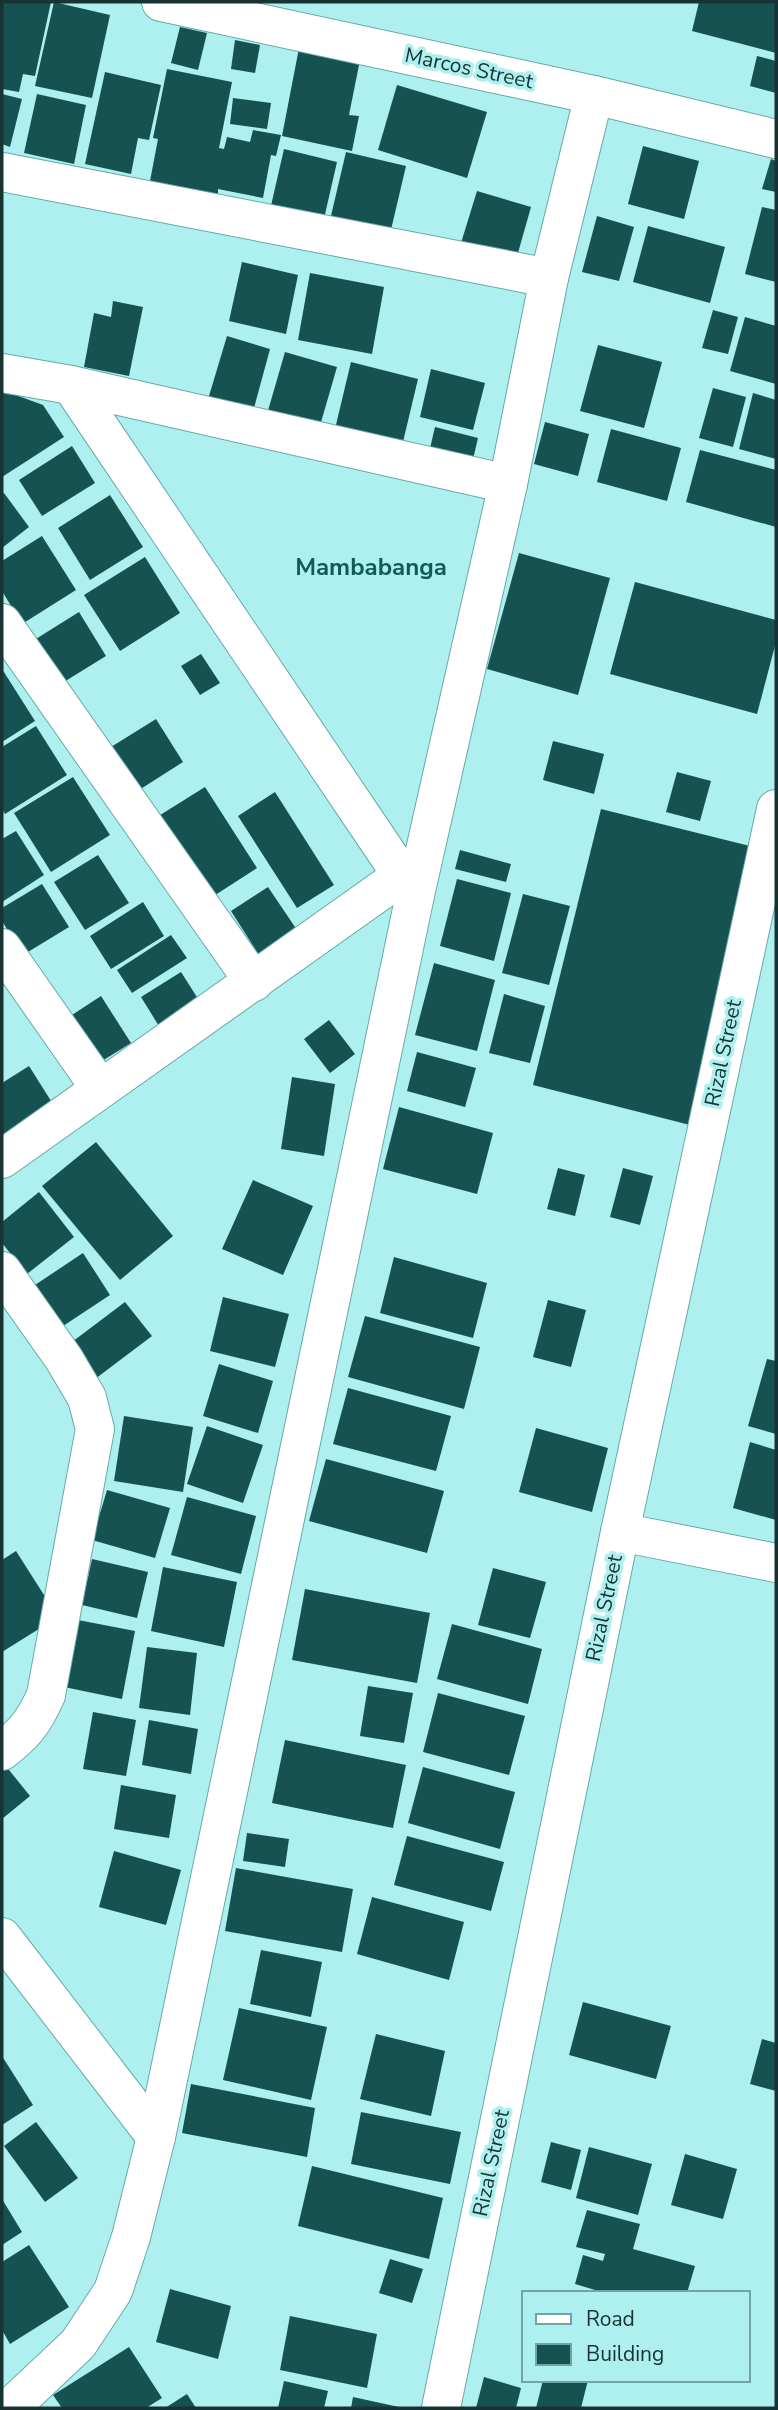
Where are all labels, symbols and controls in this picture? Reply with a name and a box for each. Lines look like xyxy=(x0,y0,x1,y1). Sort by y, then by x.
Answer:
street label: Marcos Street xyxy=(402,41,536,95)
district label: Mambabanga xyxy=(295,551,447,583)
street label: Rizal Street xyxy=(698,996,748,1109)
street label: Rizal Street xyxy=(579,1551,629,1664)
street label: Rizal Street xyxy=(466,2106,516,2219)
legend xyxy=(522,2291,750,2382)
text: Road xyxy=(586,2305,635,2333)
text: Building xyxy=(586,2340,664,2368)

